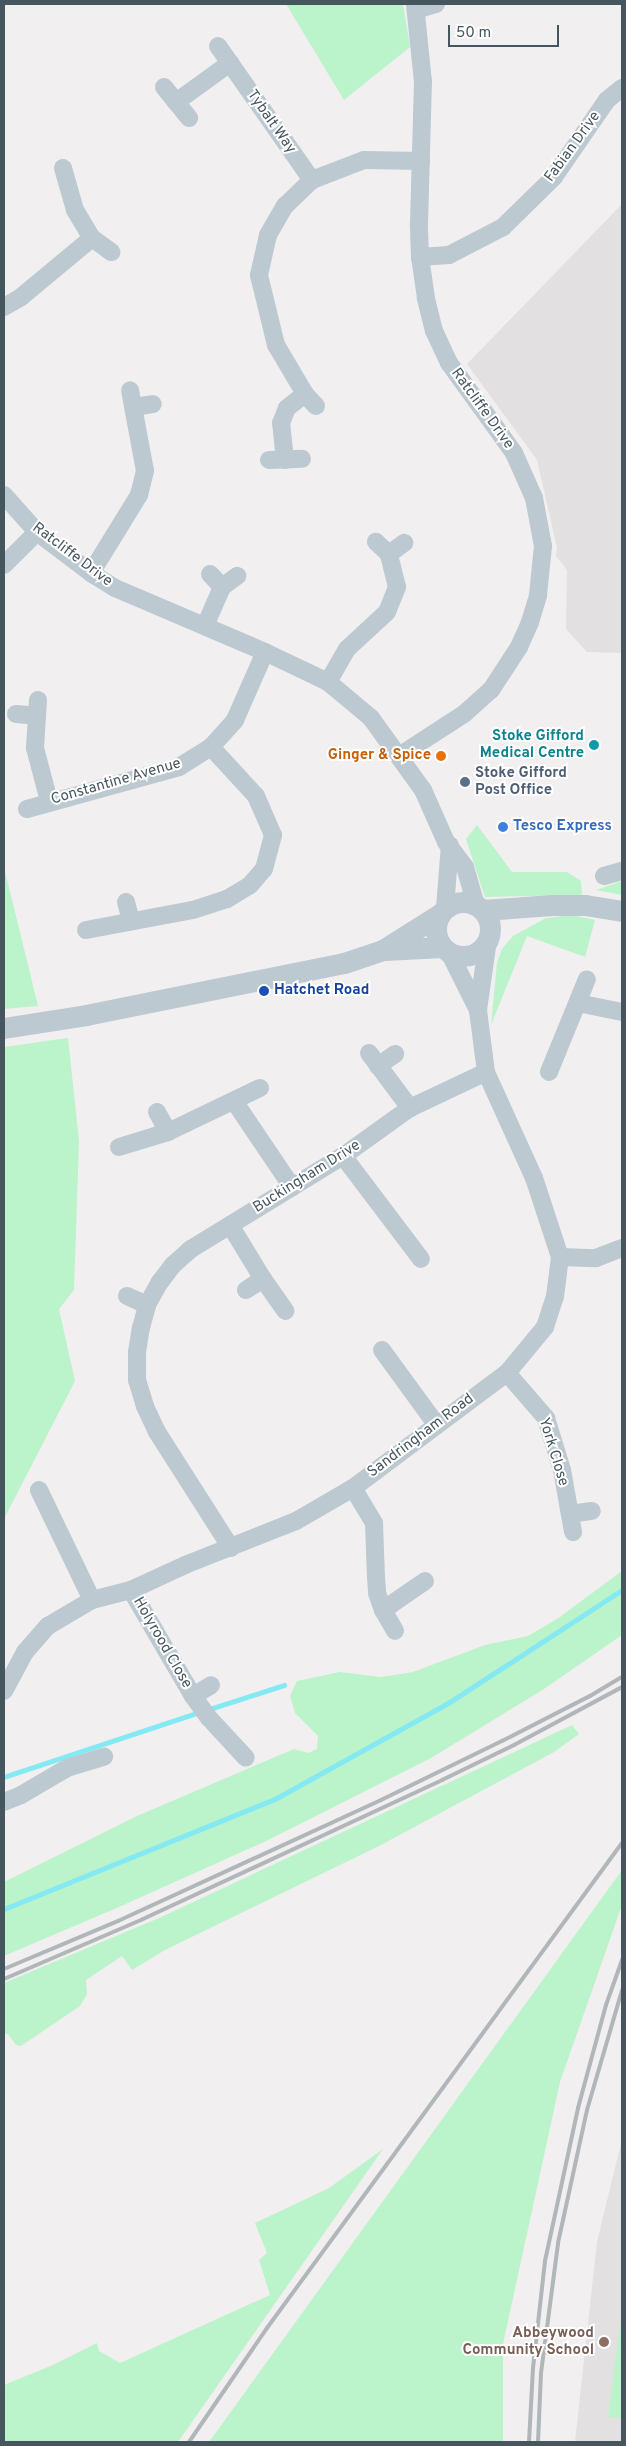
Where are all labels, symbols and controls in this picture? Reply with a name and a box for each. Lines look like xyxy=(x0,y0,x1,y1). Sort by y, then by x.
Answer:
scale bar xyxy=(451,15,562,47)
text: 50 m xyxy=(456,24,491,43)
street label: Tybalt Way xyxy=(242,87,300,157)
street label: Fabian Drive xyxy=(541,108,605,186)
street label: Ratcliffe Drive xyxy=(447,365,517,453)
street label: Ratcliffe Drive xyxy=(28,519,116,591)
place label: Stoke Gifford Medical Centre xyxy=(480,727,584,762)
marker: Stoke Gifford Medical Centre xyxy=(588,739,600,751)
place label: Ginger & Spice xyxy=(328,747,431,765)
marker: Ginger & Spice xyxy=(435,750,447,762)
street label: Constantine Avenue xyxy=(49,755,183,809)
place label: Stoke Gifford Post Office xyxy=(475,764,567,799)
marker: Stoke Gifford Post Office xyxy=(459,776,471,788)
place label: Tesco Express xyxy=(513,818,612,836)
marker: Tesco Express xyxy=(497,821,509,833)
place label: Hatchet Road xyxy=(274,982,369,1000)
marker: Hatchet Road xyxy=(258,985,270,997)
street label: Buckingham Drive xyxy=(250,1137,364,1217)
street label: Sandringham Road xyxy=(364,1390,478,1482)
street label: York Close xyxy=(534,1416,572,1488)
street label: Holyrood Close xyxy=(129,1594,195,1692)
place label: Abbeywood Community School xyxy=(462,2324,594,2359)
marker: Abbeywood Community School xyxy=(598,2336,610,2348)

